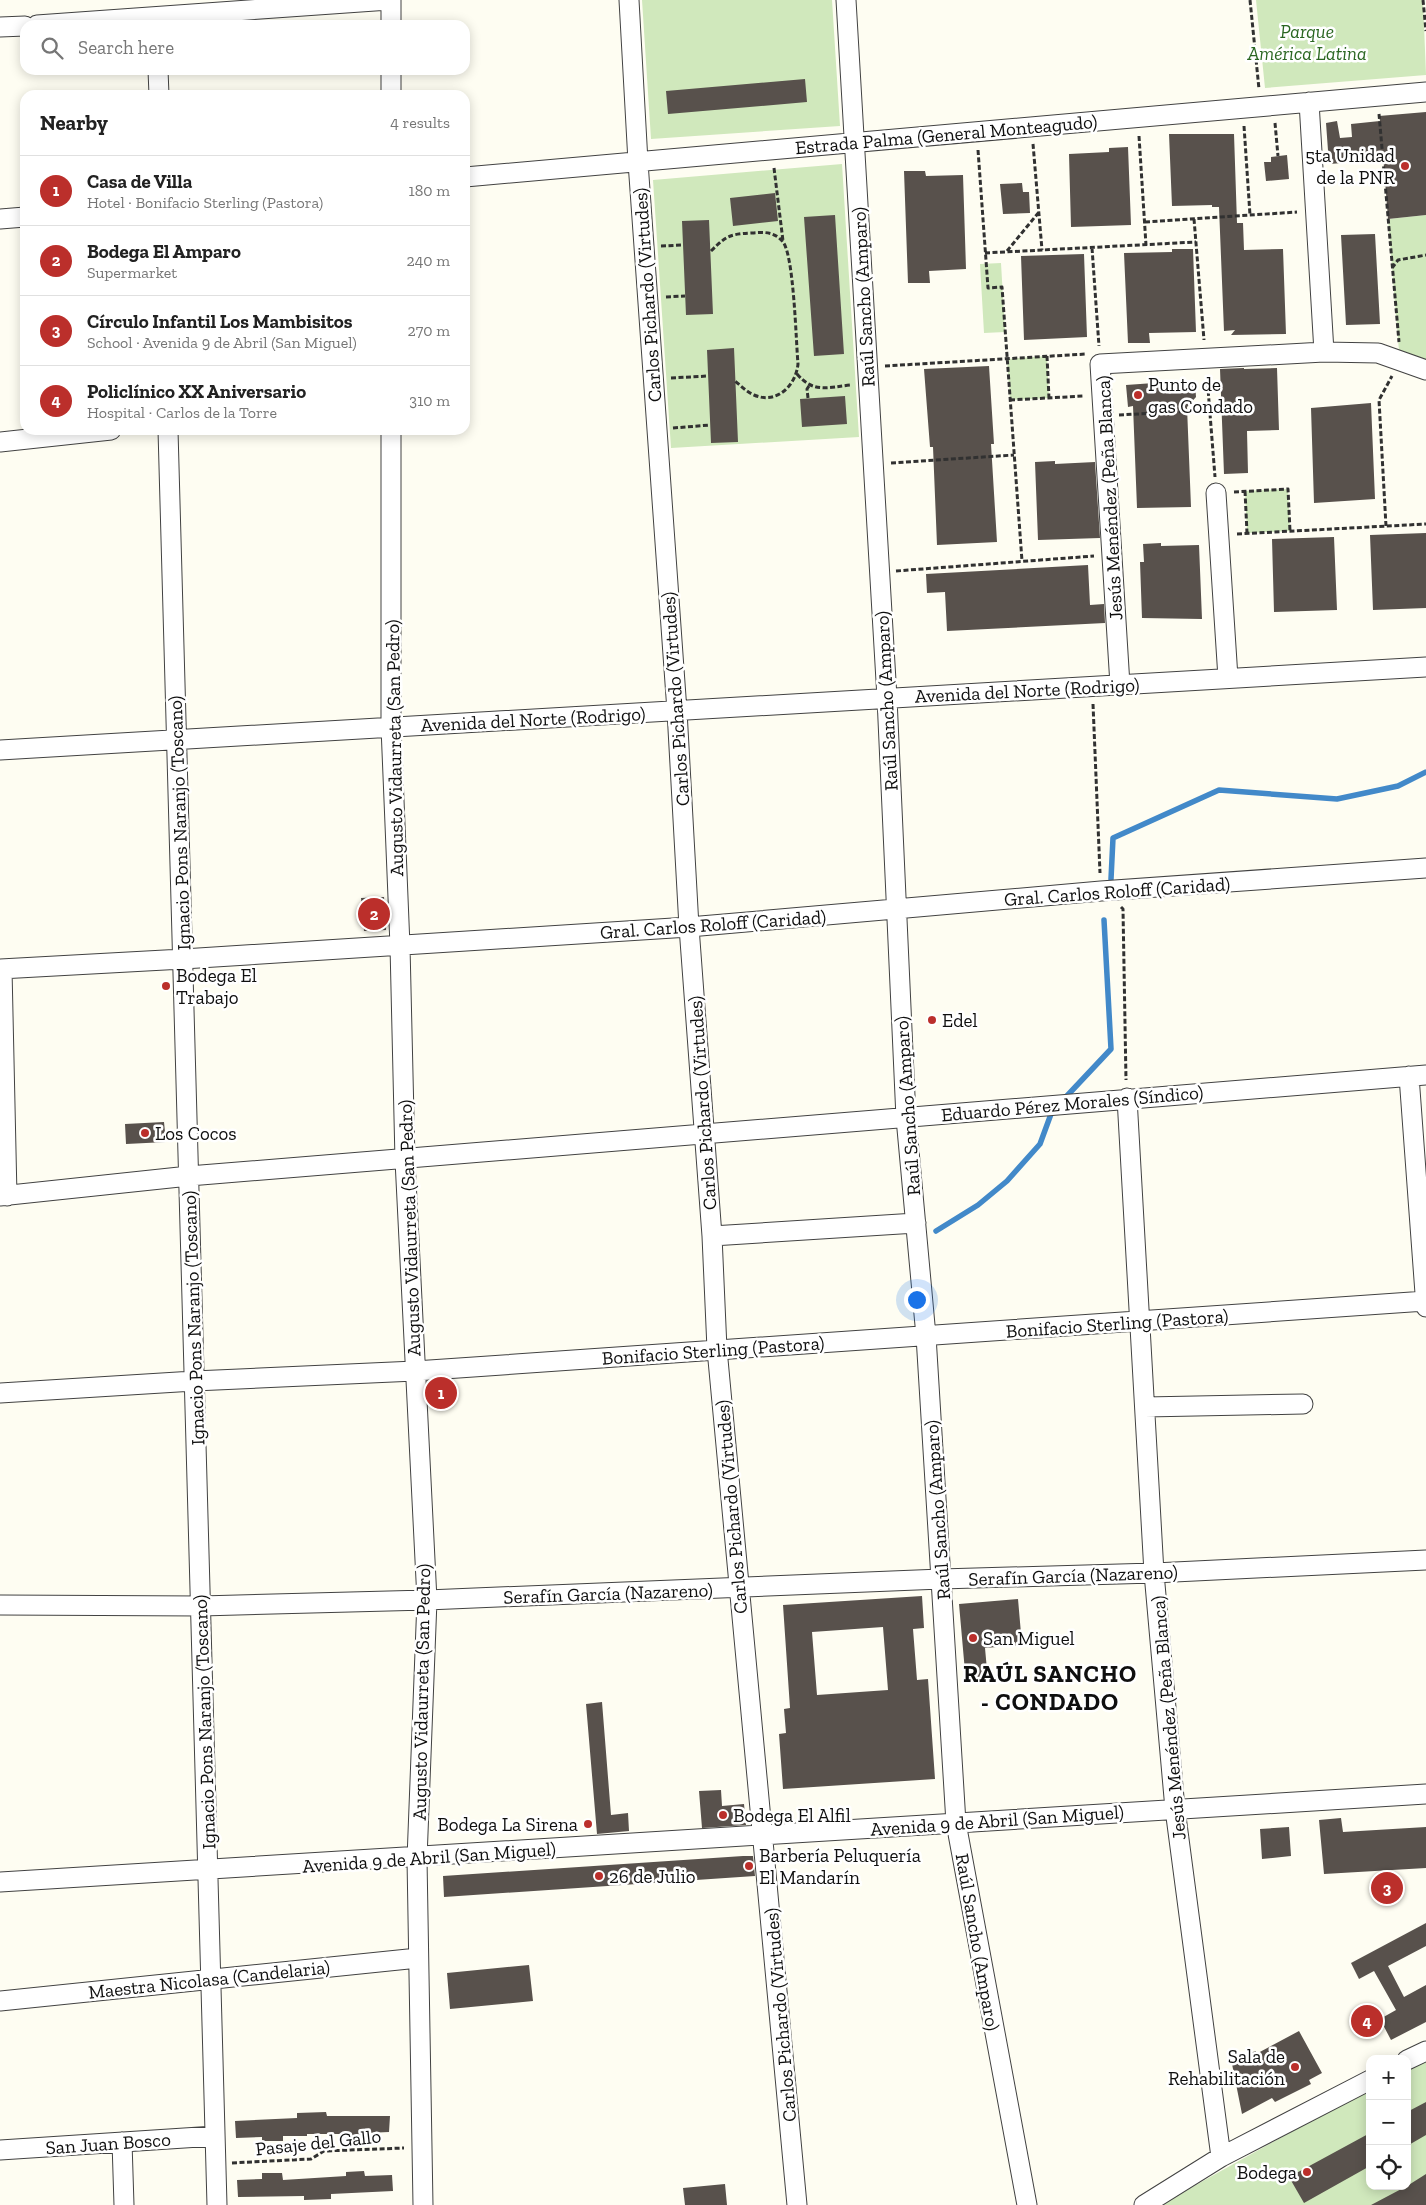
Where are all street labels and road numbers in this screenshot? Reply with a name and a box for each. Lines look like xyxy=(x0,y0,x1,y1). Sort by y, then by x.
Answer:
street label: Estrada Palma (General Monteagudo) xyxy=(794,110,1098,159)
street label: Carlos Pichardo (Virtudes) xyxy=(629,187,666,403)
street label: Raúl Sancho (Amparo) xyxy=(847,207,880,387)
street label: Jesús Menéndez (Peña Blanca) xyxy=(1092,375,1127,621)
street label: Carlos Pichardo (Virtudes) xyxy=(657,591,694,807)
street label: Raúl Sancho (Amparo) xyxy=(870,611,903,791)
street label: Augusto Vidaurreta (San Pedro) xyxy=(381,619,408,877)
street label: Avenida del Norte (Rodrigo) xyxy=(914,673,1140,708)
street label: Ignacio Pons Naranjo (Toscano) xyxy=(164,695,195,951)
street label: Avenida del Norte (Rodrigo) xyxy=(420,702,646,737)
street label: Gral. Carlos Roloff (Caridad) xyxy=(1003,872,1231,911)
street label: Gral. Carlos Roloff (Caridad) xyxy=(599,905,827,944)
street label: Carlos Pichardo (Virtudes) xyxy=(684,995,721,1211)
street label: Raúl Sancho (Amparo) xyxy=(890,1015,925,1196)
street label: Eduardo Pérez Morales (Síndico) xyxy=(940,1081,1204,1126)
street label: Augusto Vidaurreta (San Pedro) xyxy=(394,1099,425,1357)
street label: Ignacio Pons Naranjo (Toscano) xyxy=(178,1190,209,1446)
street label: Bonifacio Sterling (Pastora) xyxy=(1005,1304,1229,1343)
street label: Bonifacio Sterling (Pastora) xyxy=(601,1331,825,1370)
street label: Carlos Pichardo (Virtudes) xyxy=(711,1399,752,1615)
street label: Raúl Sancho (Amparo) xyxy=(920,1419,955,1600)
street label: Serafín García (Nazareno) xyxy=(968,1560,1178,1591)
street label: Augusto Vidaurreta (San Pedro) xyxy=(408,1563,435,1821)
street label: Serafín García (Nazareno) xyxy=(503,1578,713,1609)
street label: Ignacio Pons Naranjo (Toscano) xyxy=(189,1594,220,1850)
street label: Jesús Menéndez (Peña Blanca) xyxy=(1146,1595,1191,1841)
street label: Avenida 9 de Abril (San Miguel) xyxy=(870,1800,1124,1841)
street label: Avenida 9 de Abril (San Miguel) xyxy=(302,1837,556,1878)
street label: Raúl Sancho (Amparo) xyxy=(951,1852,1004,2033)
street label: Carlos Pichardo (Virtudes) xyxy=(760,1907,801,2123)
street label: Maestra Nicolasa (Candelaria) xyxy=(87,1955,331,2004)
street label: Pasaje del Gallo xyxy=(254,2124,382,2161)
street label: San Juan Bosco xyxy=(45,2128,172,2159)

